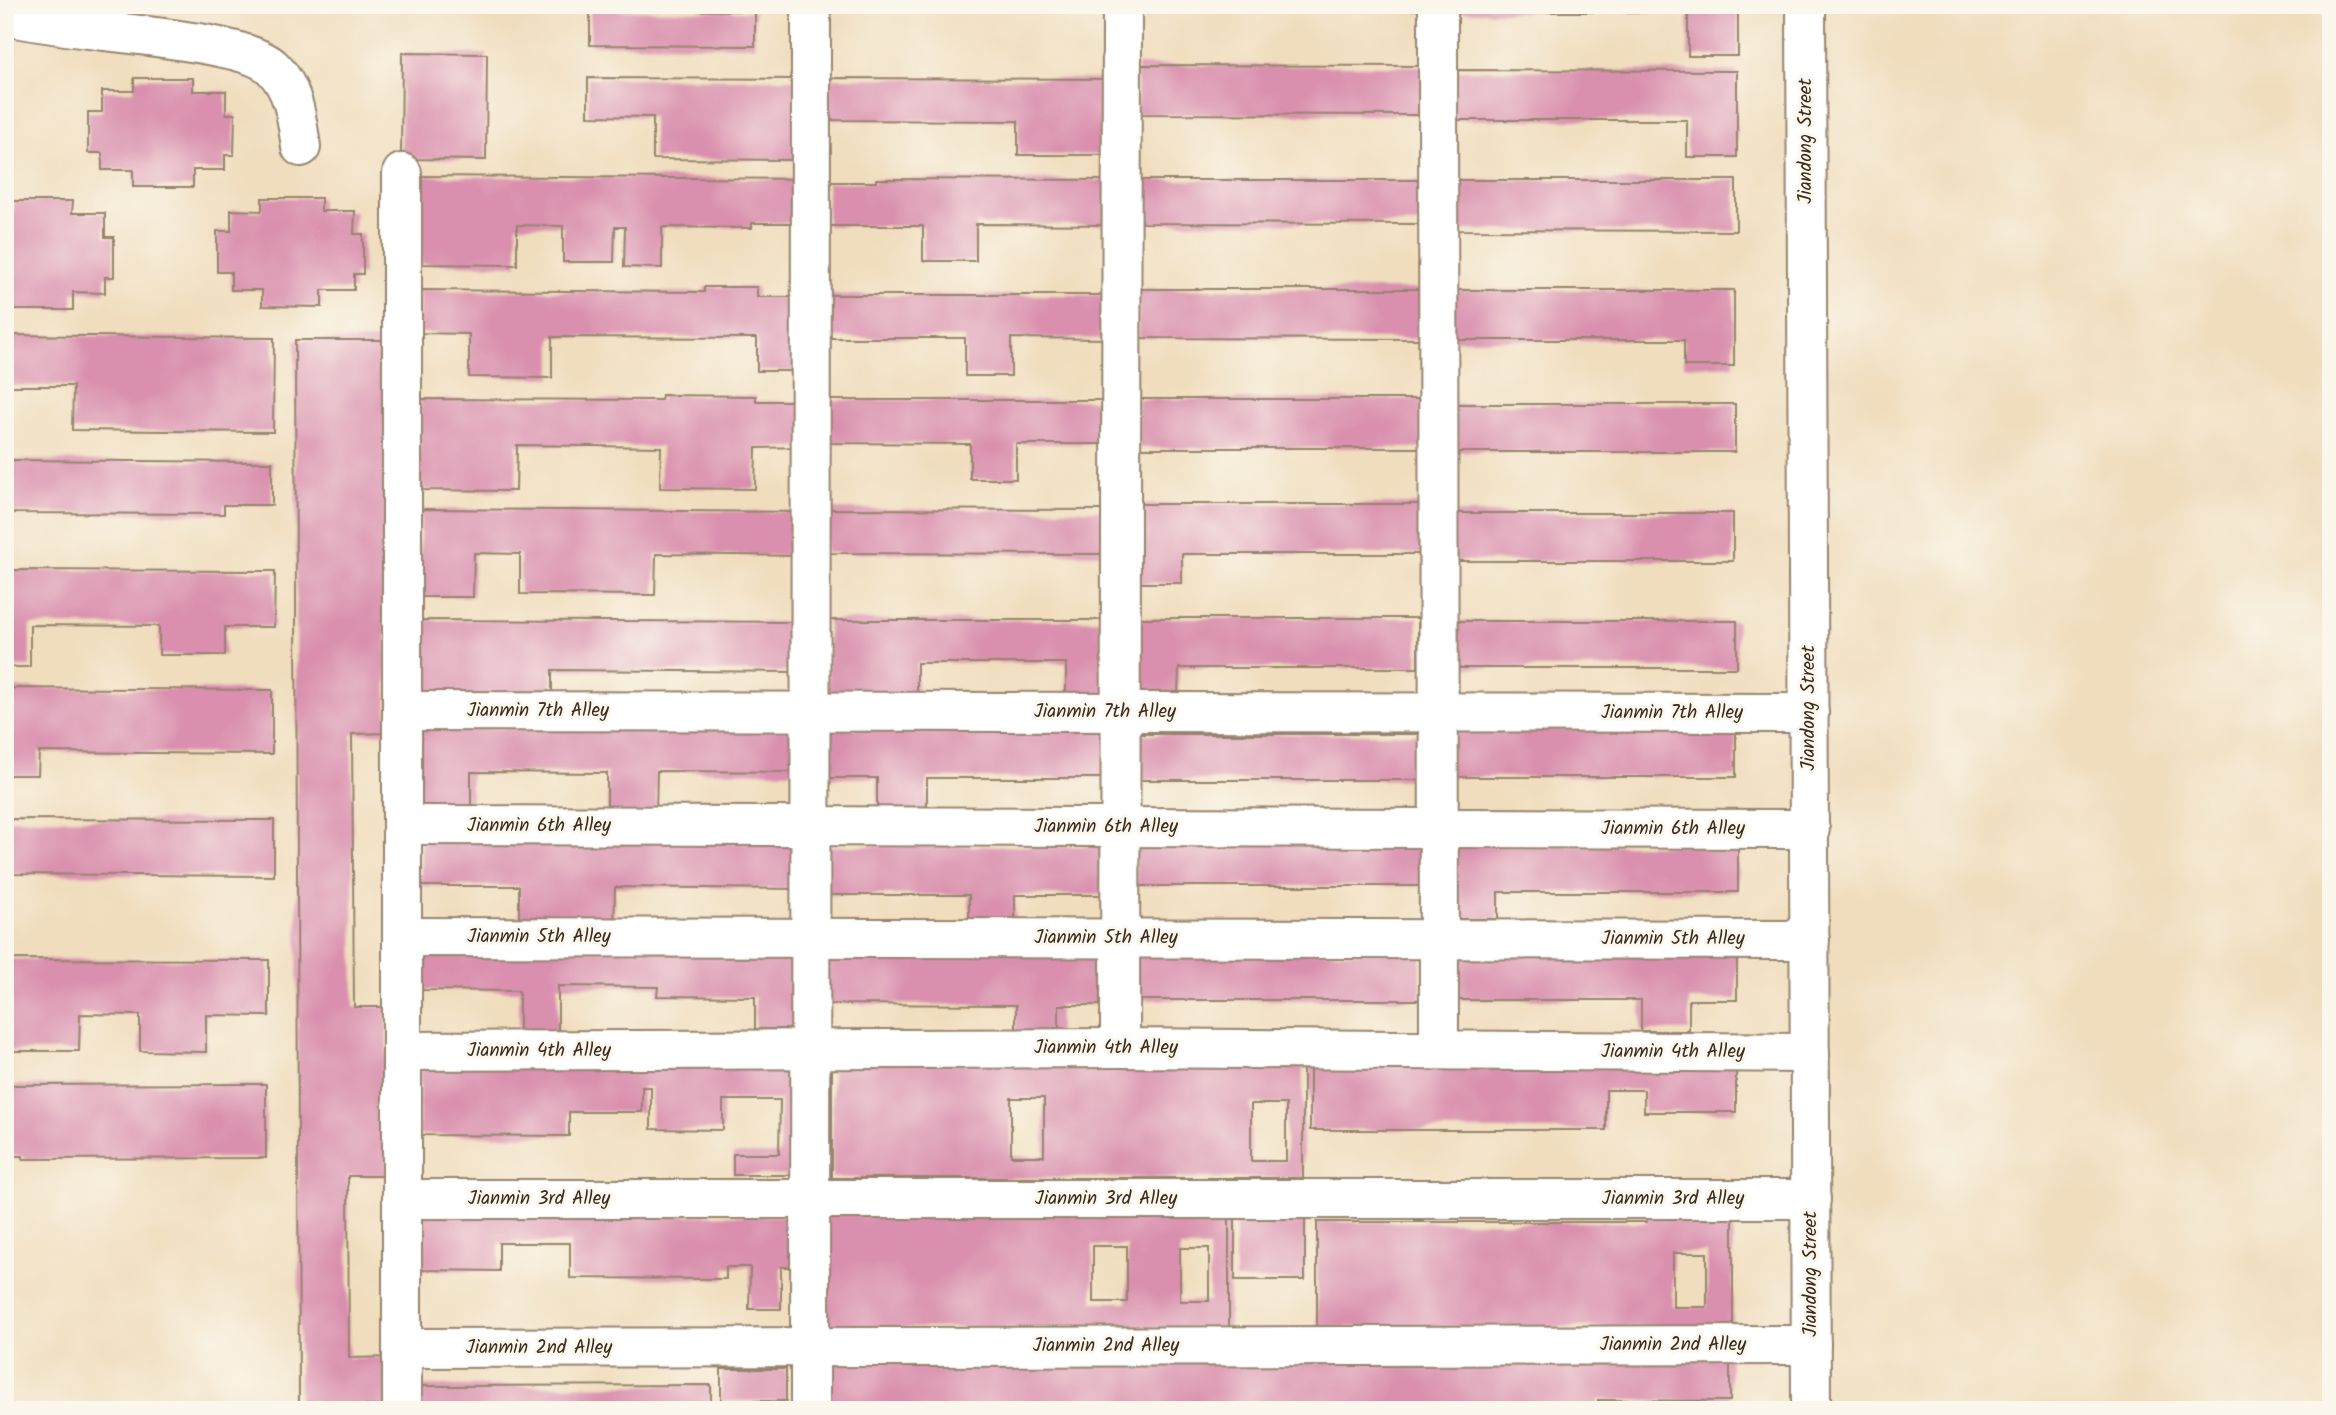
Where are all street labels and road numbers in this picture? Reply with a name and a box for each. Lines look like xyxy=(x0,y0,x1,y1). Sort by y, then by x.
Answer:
street label: Jiandong Street xyxy=(1791,78,1821,204)
street label: Jiandong Street xyxy=(1794,645,1824,771)
street label: Jianmin 7th Alley xyxy=(467,696,610,726)
street label: Jianmin 7th Alley xyxy=(1034,697,1177,727)
street label: Jianmin 7th Alley xyxy=(1601,698,1744,728)
street label: Jianmin 6th Alley xyxy=(467,811,612,841)
street label: Jianmin 6th Alley xyxy=(1034,812,1179,842)
street label: Jianmin 6th Alley xyxy=(1601,814,1746,844)
street label: Jianmin 5th Alley xyxy=(467,922,612,952)
street label: Jianmin 5th Alley xyxy=(1034,923,1179,953)
street label: Jianmin 5th Alley xyxy=(1601,924,1746,954)
street label: Jianmin 4th Alley xyxy=(1034,1033,1179,1063)
street label: Jianmin 4th Alley xyxy=(467,1036,612,1066)
street label: Jianmin 4th Alley xyxy=(1601,1037,1746,1067)
street label: Jianmin 3rd Alley xyxy=(468,1184,611,1214)
street label: Jianmin 3rd Alley xyxy=(1035,1184,1178,1214)
street label: Jianmin 3rd Alley xyxy=(1602,1184,1745,1214)
street label: Jiandong Street xyxy=(1796,1211,1826,1337)
street label: Jianmin 2nd Alley xyxy=(1600,1330,1747,1360)
street label: Jianmin 2nd Alley xyxy=(1033,1331,1180,1361)
street label: Jianmin 2nd Alley xyxy=(466,1333,613,1363)

